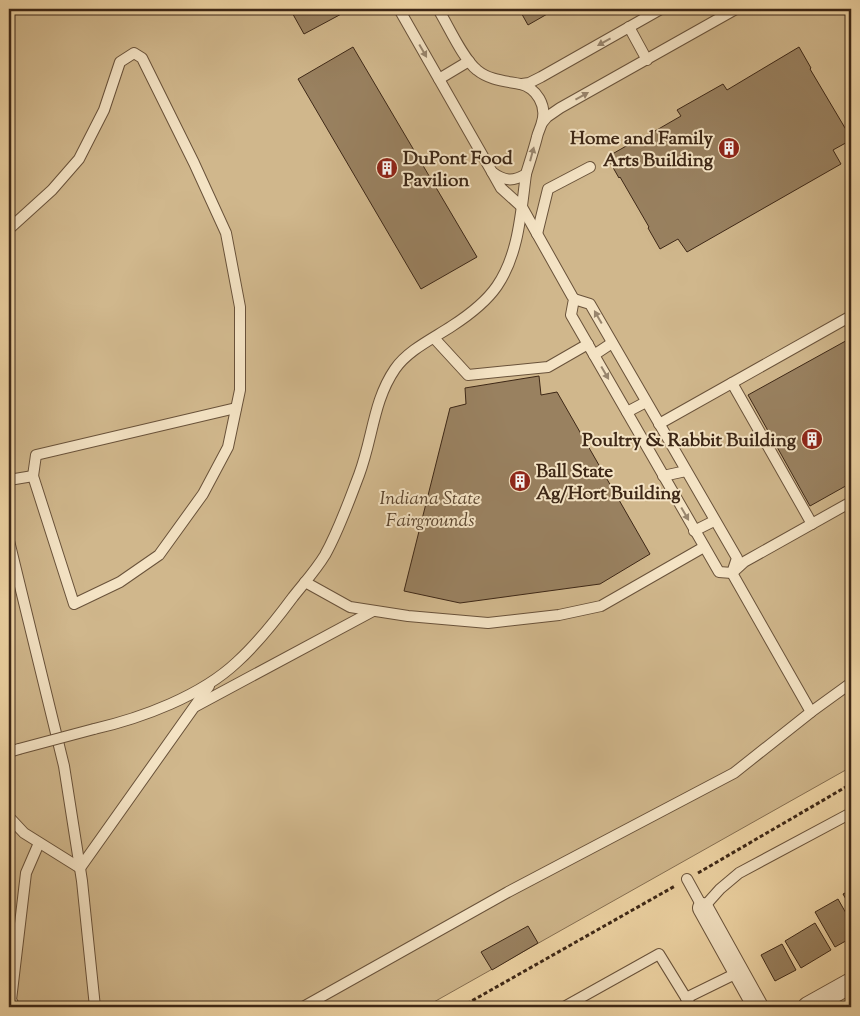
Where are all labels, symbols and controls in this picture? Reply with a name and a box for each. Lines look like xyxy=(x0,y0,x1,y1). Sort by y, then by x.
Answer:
one-way arrow xyxy=(597,37,610,46)
one-way arrow xyxy=(419,44,427,58)
one-way arrow xyxy=(576,91,589,100)
place label: Home and Family Arts Building xyxy=(570,126,714,175)
building icon: Home and Family Arts Building xyxy=(717,136,741,160)
place label: DuPont Food Pavilion xyxy=(403,146,513,195)
one-way arrow xyxy=(528,147,536,162)
building icon: DuPont Food Pavilion xyxy=(375,156,399,180)
one-way arrow xyxy=(593,311,602,324)
one-way arrow xyxy=(600,367,609,380)
building icon: Poultry & Rabbit Building xyxy=(800,427,824,451)
place label: Poultry & Rabbit Building xyxy=(582,428,797,455)
place label: Ball State Ag/Hort Building xyxy=(536,459,681,508)
building icon: Ball State Ag/Hort Building xyxy=(508,469,532,493)
park label: Indiana State Fairgrounds xyxy=(379,486,481,535)
one-way arrow xyxy=(680,508,689,521)

